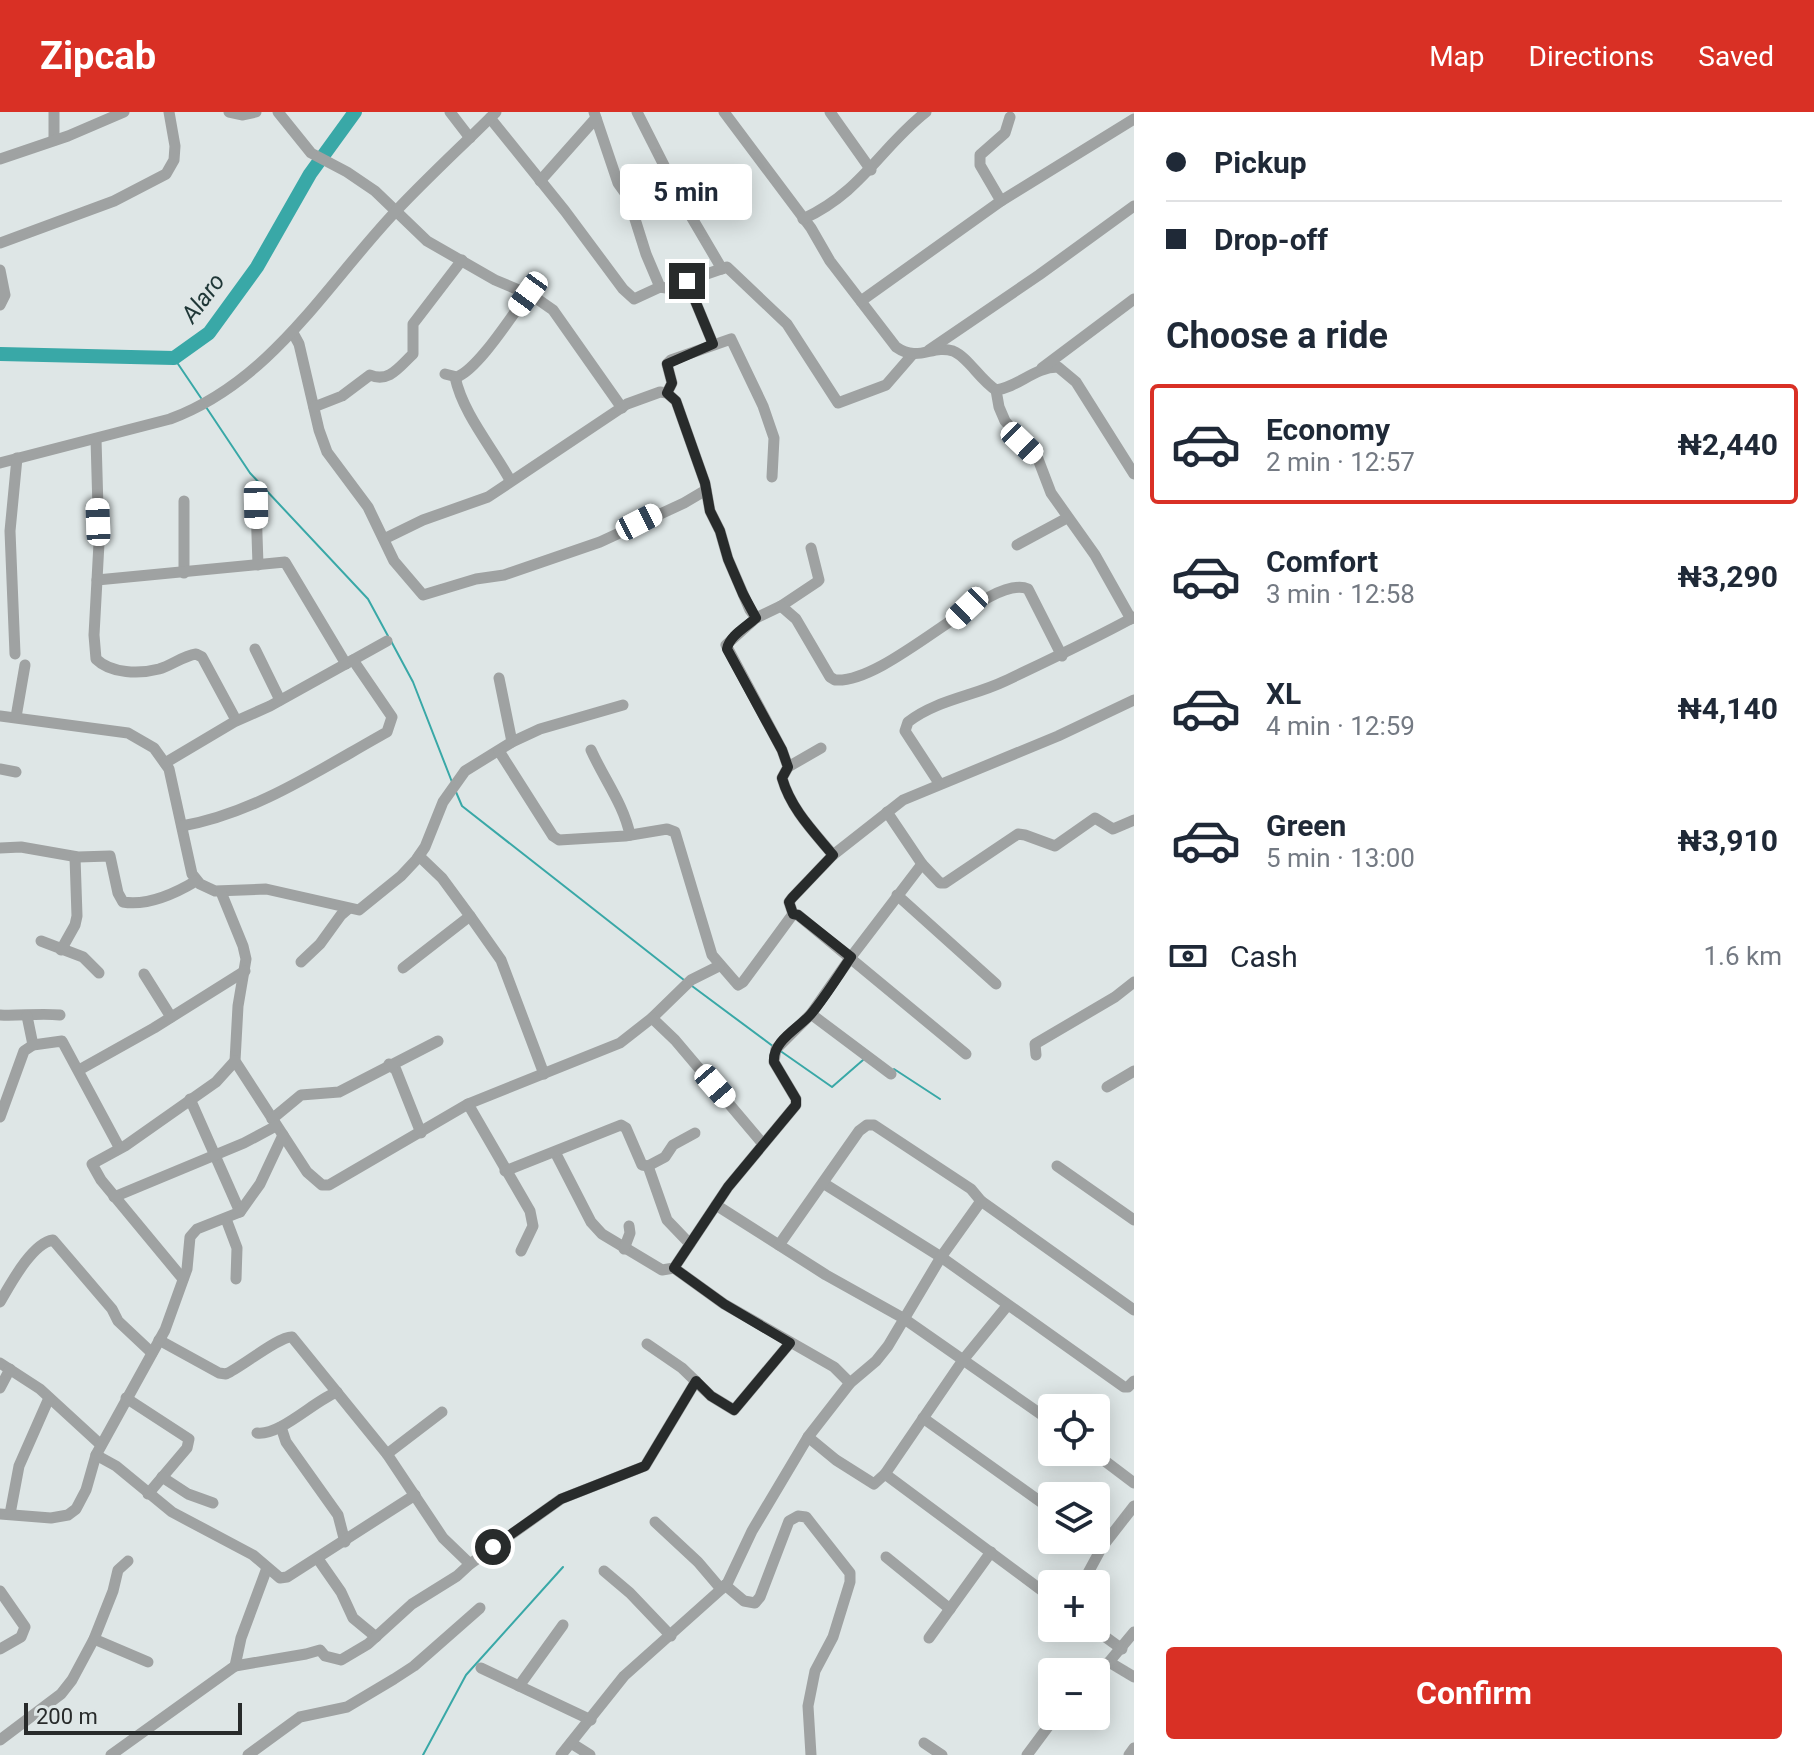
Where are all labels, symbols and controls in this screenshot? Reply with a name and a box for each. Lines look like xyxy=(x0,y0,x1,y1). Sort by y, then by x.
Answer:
text: Zipcab xyxy=(40,34,156,78)
text: Map xyxy=(1429,40,1485,73)
text: Directions xyxy=(1529,40,1654,73)
text: Saved xyxy=(1698,40,1774,73)
text: Pickup xyxy=(1214,145,1307,180)
callout: 5 min xyxy=(621,165,753,221)
text: 5 min xyxy=(653,177,719,207)
text: Drop-off xyxy=(1214,222,1328,257)
route end xyxy=(669,263,705,299)
water label: Alaro xyxy=(175,268,231,329)
car xyxy=(504,268,552,320)
text: Choose a ride xyxy=(1166,315,1388,357)
icon: car xyxy=(1170,408,1242,480)
text: Economy xyxy=(1266,412,1390,447)
car xyxy=(996,418,1048,468)
text: ₦2,440 xyxy=(1677,427,1778,462)
text: 2 min · 12:57 xyxy=(1266,447,1415,477)
car xyxy=(244,481,268,529)
car xyxy=(85,498,111,546)
car xyxy=(612,500,666,544)
icon: car xyxy=(1170,540,1242,612)
text: Comfort xyxy=(1266,544,1378,579)
text: ₦3,290 xyxy=(1677,559,1778,594)
text: 3 min · 12:58 xyxy=(1266,579,1415,609)
car xyxy=(941,583,993,633)
icon: car xyxy=(1170,672,1242,744)
text: XL xyxy=(1266,676,1301,711)
text: ₦4,140 xyxy=(1677,691,1778,726)
text: 4 min · 12:59 xyxy=(1266,711,1415,741)
icon: car xyxy=(1170,804,1242,876)
text: Green xyxy=(1266,808,1346,843)
text: ₦3,910 xyxy=(1677,823,1778,858)
text: 5 min · 13:00 xyxy=(1266,843,1415,873)
icon: cash xyxy=(1166,934,1210,978)
text: Cash xyxy=(1230,939,1298,974)
text: 1.6 km xyxy=(1703,941,1782,971)
car xyxy=(690,1060,740,1112)
map controls xyxy=(1038,1394,1110,1730)
button: locate xyxy=(1038,1394,1110,1466)
button: layers xyxy=(1038,1482,1110,1554)
route start xyxy=(475,1529,511,1565)
button: + xyxy=(1038,1570,1110,1642)
button: Confirm xyxy=(1166,1647,1782,1739)
button: − xyxy=(1038,1658,1110,1730)
scale bar xyxy=(24,1699,242,1735)
text: 200 m xyxy=(36,1704,98,1729)

